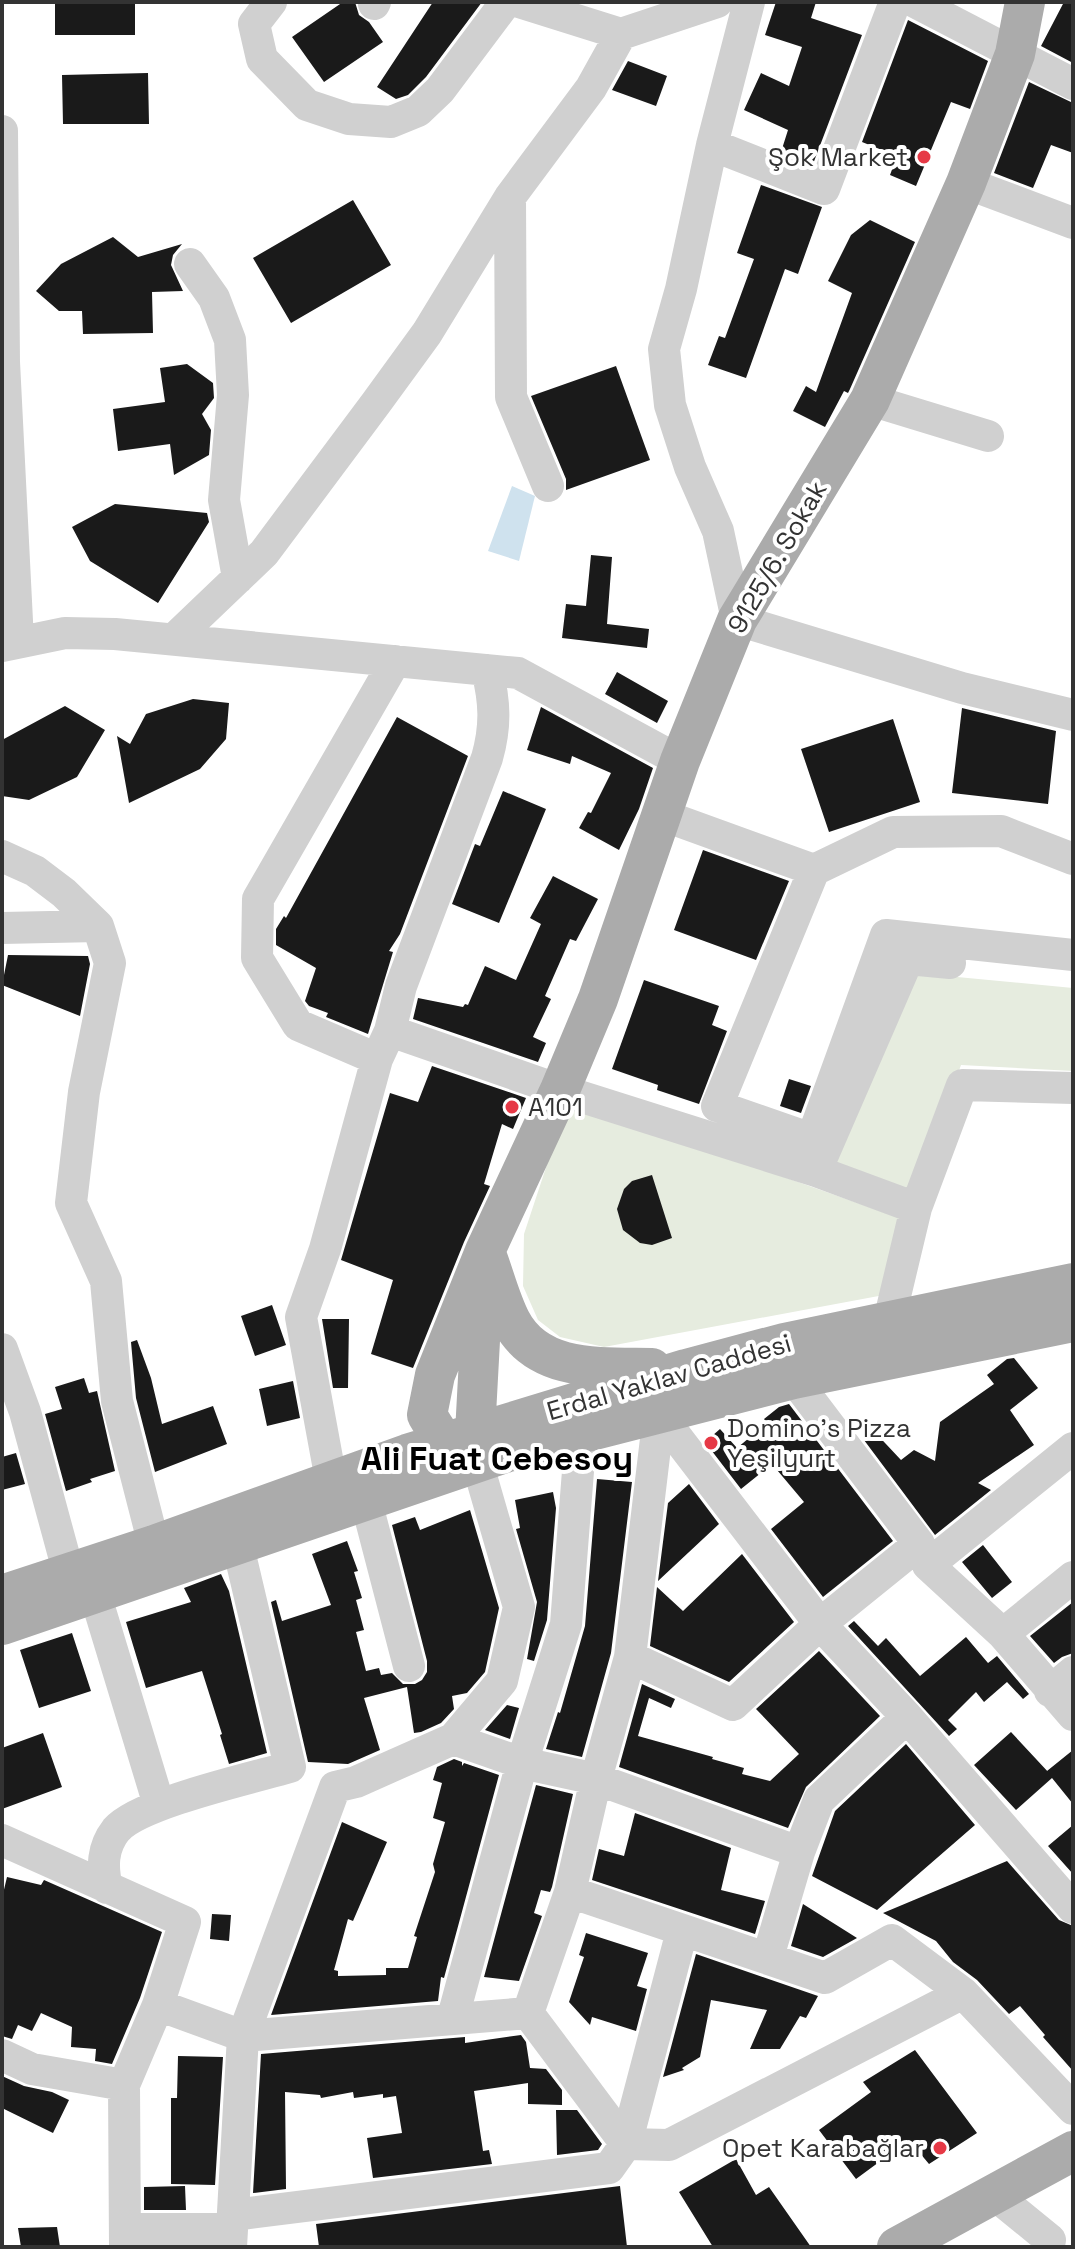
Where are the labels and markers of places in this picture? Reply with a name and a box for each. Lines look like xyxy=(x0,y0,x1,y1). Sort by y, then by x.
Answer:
place label: Şok Market xyxy=(768,140,908,174)
marker: Şok Market xyxy=(915,148,933,166)
place label: A101 xyxy=(528,1090,583,1124)
marker: A101 xyxy=(503,1098,521,1116)
place label: Domino's Pizza Yeşilyurt xyxy=(727,1411,911,1475)
marker: Domino's Pizza Yeşilyurt xyxy=(702,1434,720,1452)
place label: Opet Karabağlar xyxy=(722,2131,924,2165)
marker: Opet Karabağlar xyxy=(931,2139,949,2157)

